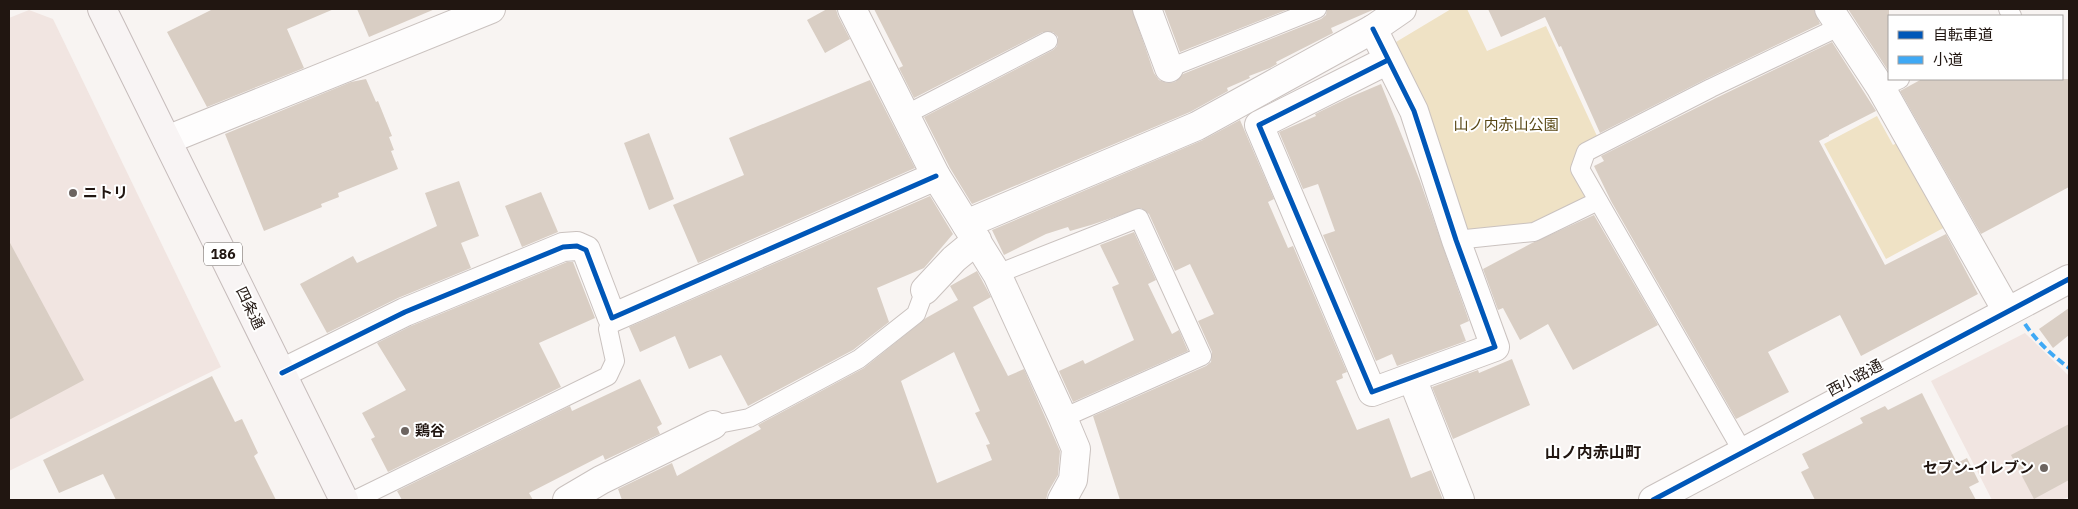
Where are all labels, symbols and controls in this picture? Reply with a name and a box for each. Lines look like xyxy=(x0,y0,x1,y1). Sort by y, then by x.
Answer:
legend xyxy=(1888,15,2063,80)
text: 自転車道 xyxy=(1933,25,1993,44)
text: 小道 xyxy=(1933,50,1963,69)
park label: 山ノ内赤山公園 xyxy=(1453,115,1559,134)
place label: ニトリ xyxy=(83,183,128,202)
marker: ニトリ xyxy=(67,187,79,199)
road number: 186 xyxy=(204,242,242,266)
street label: 四条通 xyxy=(232,283,269,332)
street label: 西小路通 xyxy=(1824,355,1886,400)
place label: 鶏谷 xyxy=(415,421,445,440)
marker: 鶏谷 xyxy=(399,425,411,437)
district label: 山ノ内赤山町 xyxy=(1545,442,1641,462)
place label: セブン-イレブン xyxy=(1923,458,2034,477)
marker: セブン-イレブン xyxy=(2038,462,2050,474)

